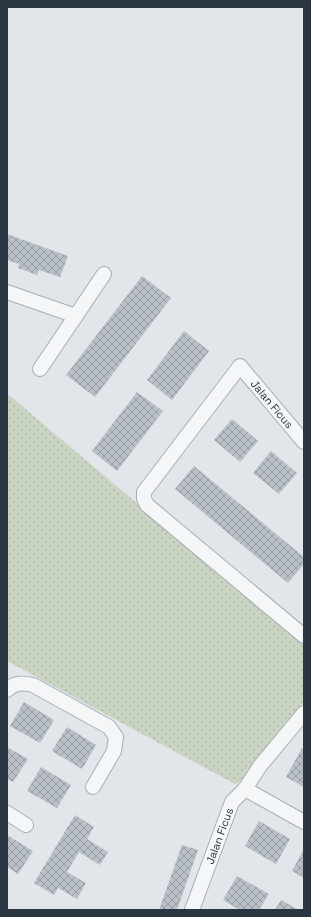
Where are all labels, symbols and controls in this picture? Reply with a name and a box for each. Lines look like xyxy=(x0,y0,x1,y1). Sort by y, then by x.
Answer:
street label: Jalan Ficus xyxy=(248,377,296,431)
street label: Jalan Ficus xyxy=(203,806,236,866)

